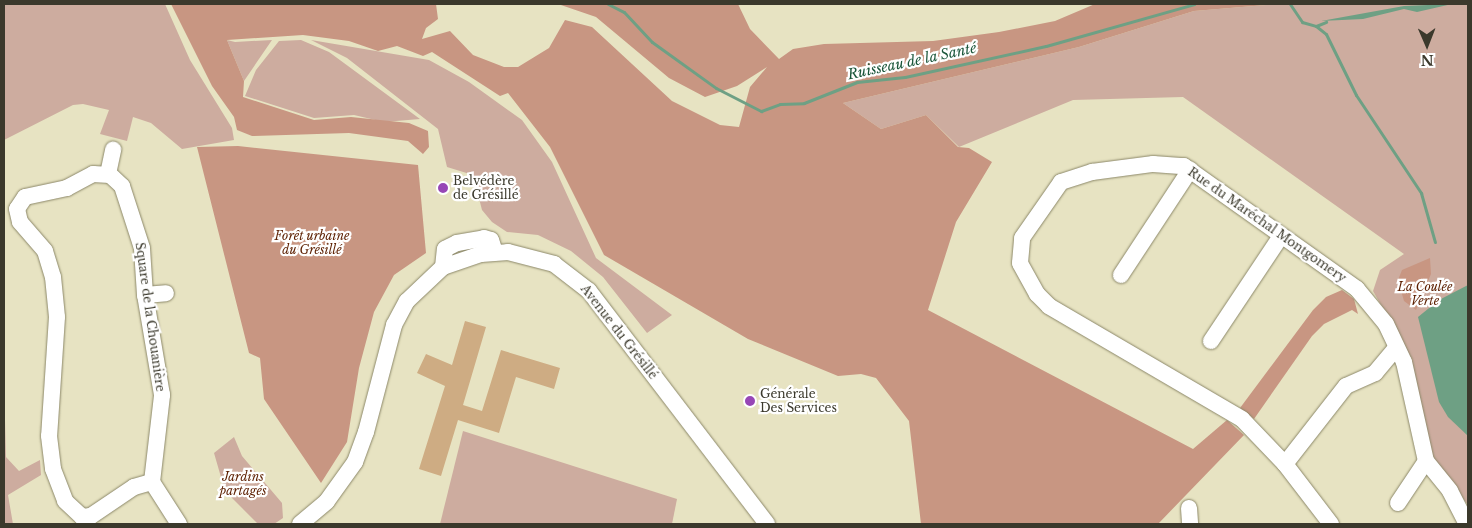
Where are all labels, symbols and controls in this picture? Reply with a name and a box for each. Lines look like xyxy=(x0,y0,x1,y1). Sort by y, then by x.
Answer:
north arrow xyxy=(1402,20,1452,70)
water label: Ruisseau de la Santé xyxy=(846,39,978,83)
text: N xyxy=(1421,51,1434,69)
street label: Rue du Maréchal Montgomery xyxy=(1185,165,1349,285)
place label: Belvédère de Grésillé xyxy=(453,174,519,202)
marker: Belvédère de Grésillé xyxy=(437,182,449,194)
park label: Forêt urbaine du Grésillé xyxy=(274,229,350,257)
street label: Square de la Chouanière xyxy=(132,241,168,393)
park label: La Coulée Verte xyxy=(1397,280,1453,308)
street label: Avenue du Grésillé xyxy=(578,282,660,382)
place label: Générale Des Services xyxy=(760,387,837,415)
marker: Générale Des Services xyxy=(744,395,756,407)
park label: Jardins partagés xyxy=(220,470,266,498)

